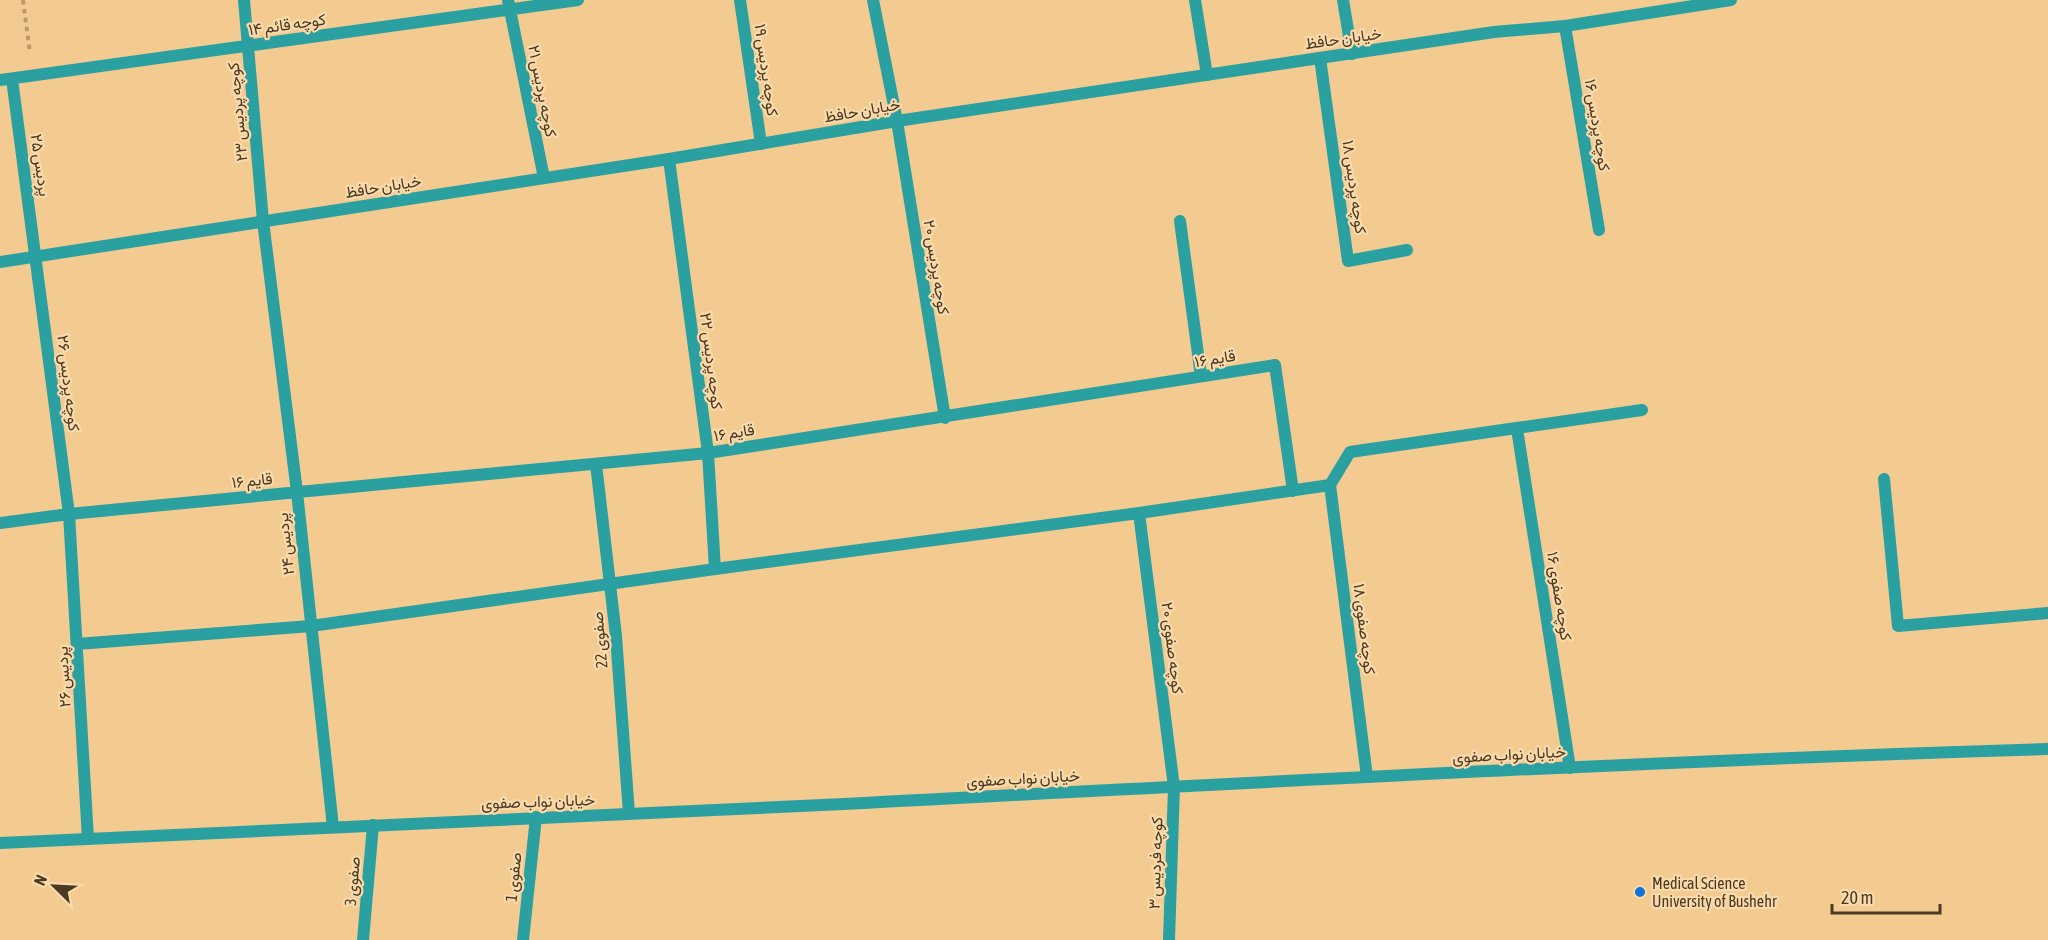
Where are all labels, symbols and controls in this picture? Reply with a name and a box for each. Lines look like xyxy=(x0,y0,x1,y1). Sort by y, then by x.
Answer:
street label: کوچه قائم ۱۴ xyxy=(247,10,327,41)
street label: کوچه پردیس ۱۹ xyxy=(749,23,782,118)
street label: خیابان حافظ xyxy=(1304,24,1383,53)
street label: کوچه پردیس ۲۱ xyxy=(522,43,561,139)
street label: کوچه پردیس ۲۳ xyxy=(224,61,253,162)
street label: کوچه پردیس ۱۶ xyxy=(1579,78,1614,173)
street label: خیابان حافظ xyxy=(822,94,902,127)
street label: پردیس ۲۵ xyxy=(25,133,54,198)
street label: کوچه پردیس ۱۸ xyxy=(1337,139,1370,235)
street label: خیابان حافظ xyxy=(344,171,423,202)
street label: کوچه پردیس ۲۰ xyxy=(918,218,953,316)
street label: کوچه پردیس ۲۲ xyxy=(694,312,727,411)
street label: کوچه پردیس ۲۶ xyxy=(51,334,84,432)
street label: قایم ۱۶ xyxy=(1193,346,1237,372)
street label: قایم ۱۶ xyxy=(712,420,756,446)
street label: قایم ۱۶ xyxy=(231,469,274,493)
street label: پردیس ۲۴ xyxy=(273,512,300,576)
street label: کوچه صفوی ۱۶ xyxy=(1541,550,1576,642)
street label: کوچه صفوی ۱۸ xyxy=(1348,583,1380,676)
street label: کوچه صفوی ۲۰ xyxy=(1155,601,1188,695)
street label: صفوی 22 xyxy=(588,611,612,669)
street label: پردیس ۲۶ xyxy=(52,646,77,708)
street label: خیابان نواب صفوی xyxy=(1452,742,1567,768)
street label: خیابان نواب صفوی xyxy=(966,766,1081,792)
street label: خیابان نواب صفوی xyxy=(481,790,596,814)
street label: کوچه فردیس ۳ xyxy=(1144,816,1169,910)
street label: صفوی 1 xyxy=(501,851,527,903)
north arrow xyxy=(24,856,84,916)
street label: صفوی 3 xyxy=(341,856,365,907)
text: N xyxy=(30,872,50,888)
place label: Medical Science University of Bushehr xyxy=(1652,874,1777,911)
scale bar xyxy=(1832,877,1940,915)
marker: Medical Science University of Bushehr xyxy=(1633,885,1647,899)
text: 20 m xyxy=(1841,887,1873,908)

